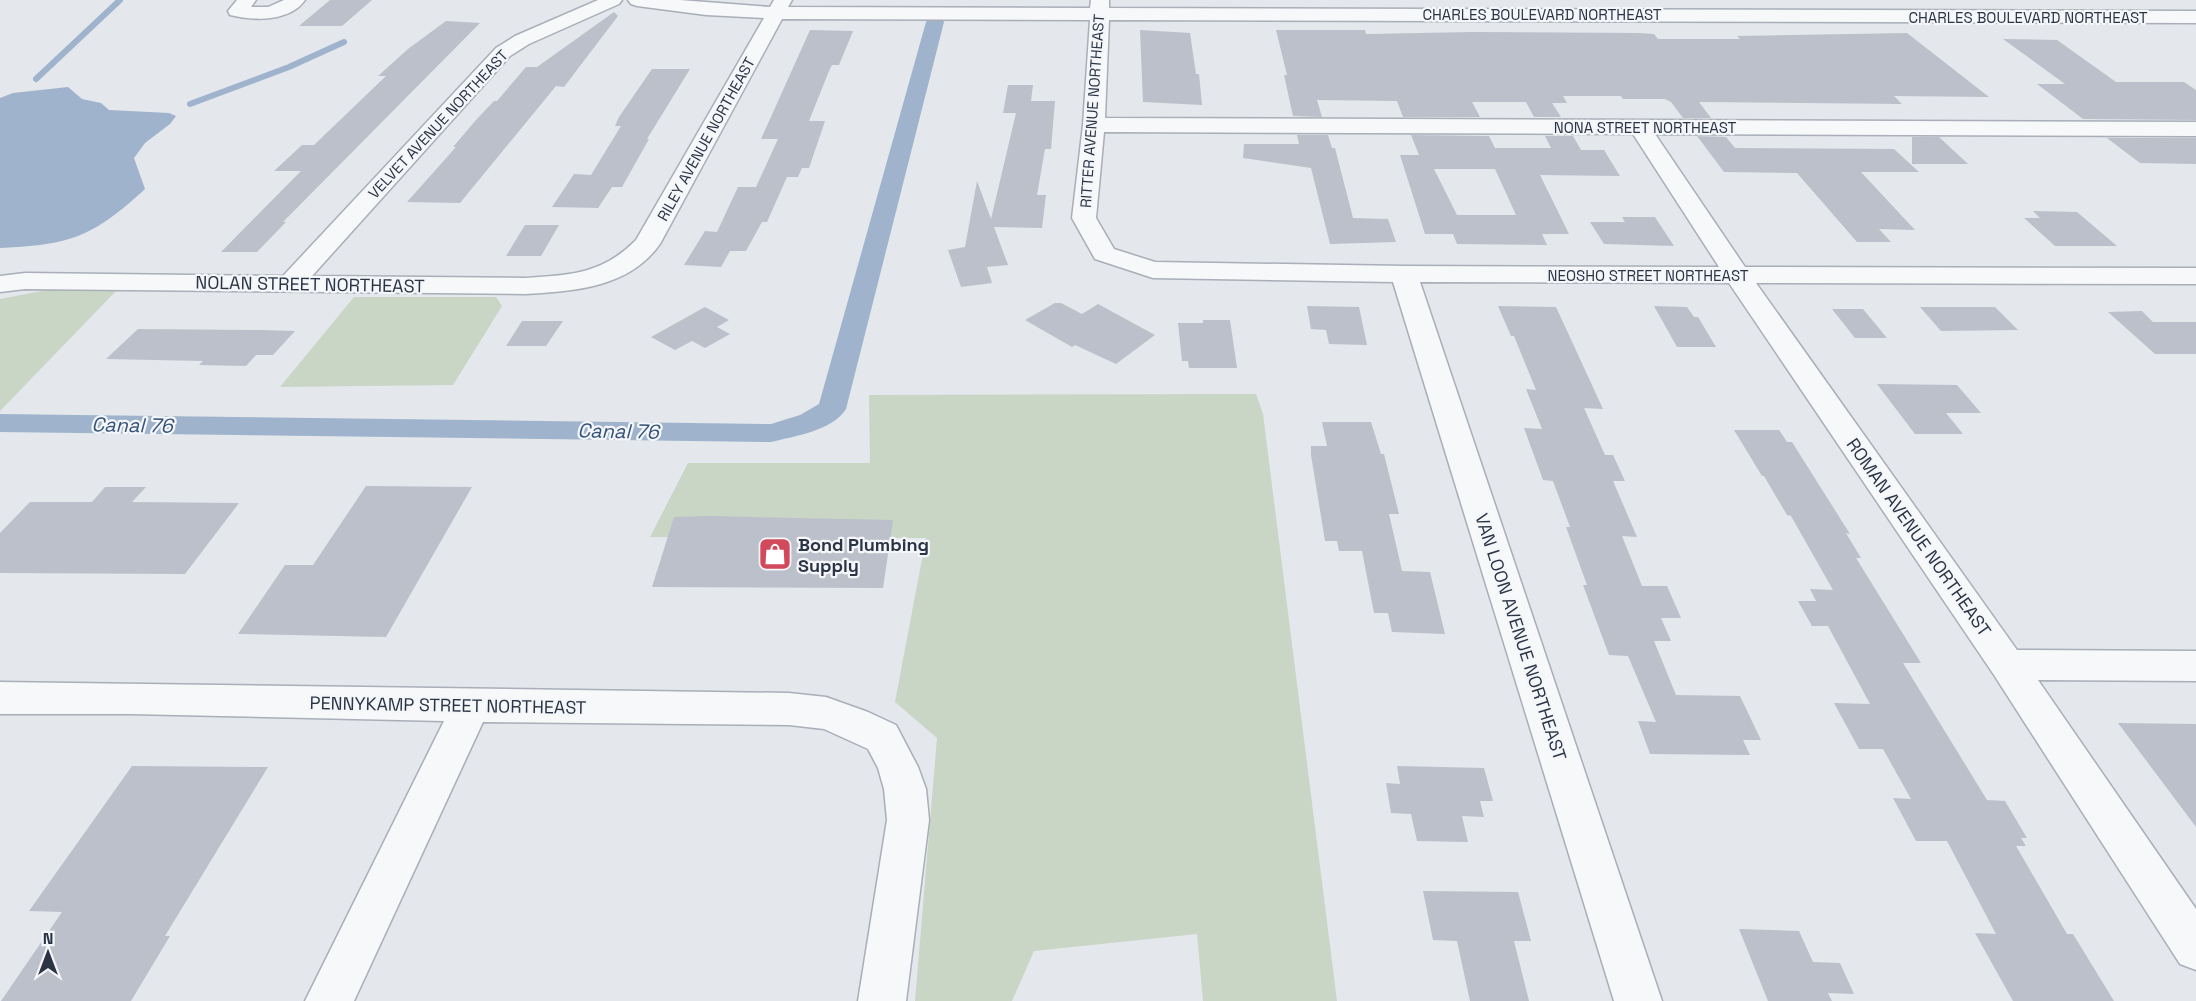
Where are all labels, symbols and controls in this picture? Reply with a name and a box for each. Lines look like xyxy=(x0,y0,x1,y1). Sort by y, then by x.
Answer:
street label: CHARLES BOULEVARD NORTHEAST xyxy=(1422,5,1662,24)
street label: CHARLES BOULEVARD NORTHEAST xyxy=(1908,8,2148,27)
street label: RITTER AVENUE NORTHEAST xyxy=(1076,13,1108,209)
street label: VELVET AVENUE NORTHEAST xyxy=(364,46,512,202)
street label: RILEY AVENUE NORTHEAST xyxy=(653,54,759,224)
street label: NONA STREET NORTHEAST xyxy=(1554,118,1736,137)
street label: NEOSHO STREET NORTHEAST xyxy=(1548,266,1749,285)
street label: NOLAN STREET NORTHEAST xyxy=(195,271,425,298)
water label: Canal 76 xyxy=(91,411,175,439)
water label: Canal 76 xyxy=(577,417,661,445)
street label: ROMAN AVENUE NORTHEAST xyxy=(1842,433,1997,641)
street label: VAN LOON AVENUE NORTHEAST xyxy=(1470,511,1572,764)
place label: Bond Plumbing Supply xyxy=(798,533,929,577)
shop icon: Bond Plumbing Supply xyxy=(757,536,793,572)
street label: PENNYKAMP STREET NORTHEAST xyxy=(309,691,587,719)
north arrow xyxy=(18,923,78,983)
text: N xyxy=(43,928,53,949)

